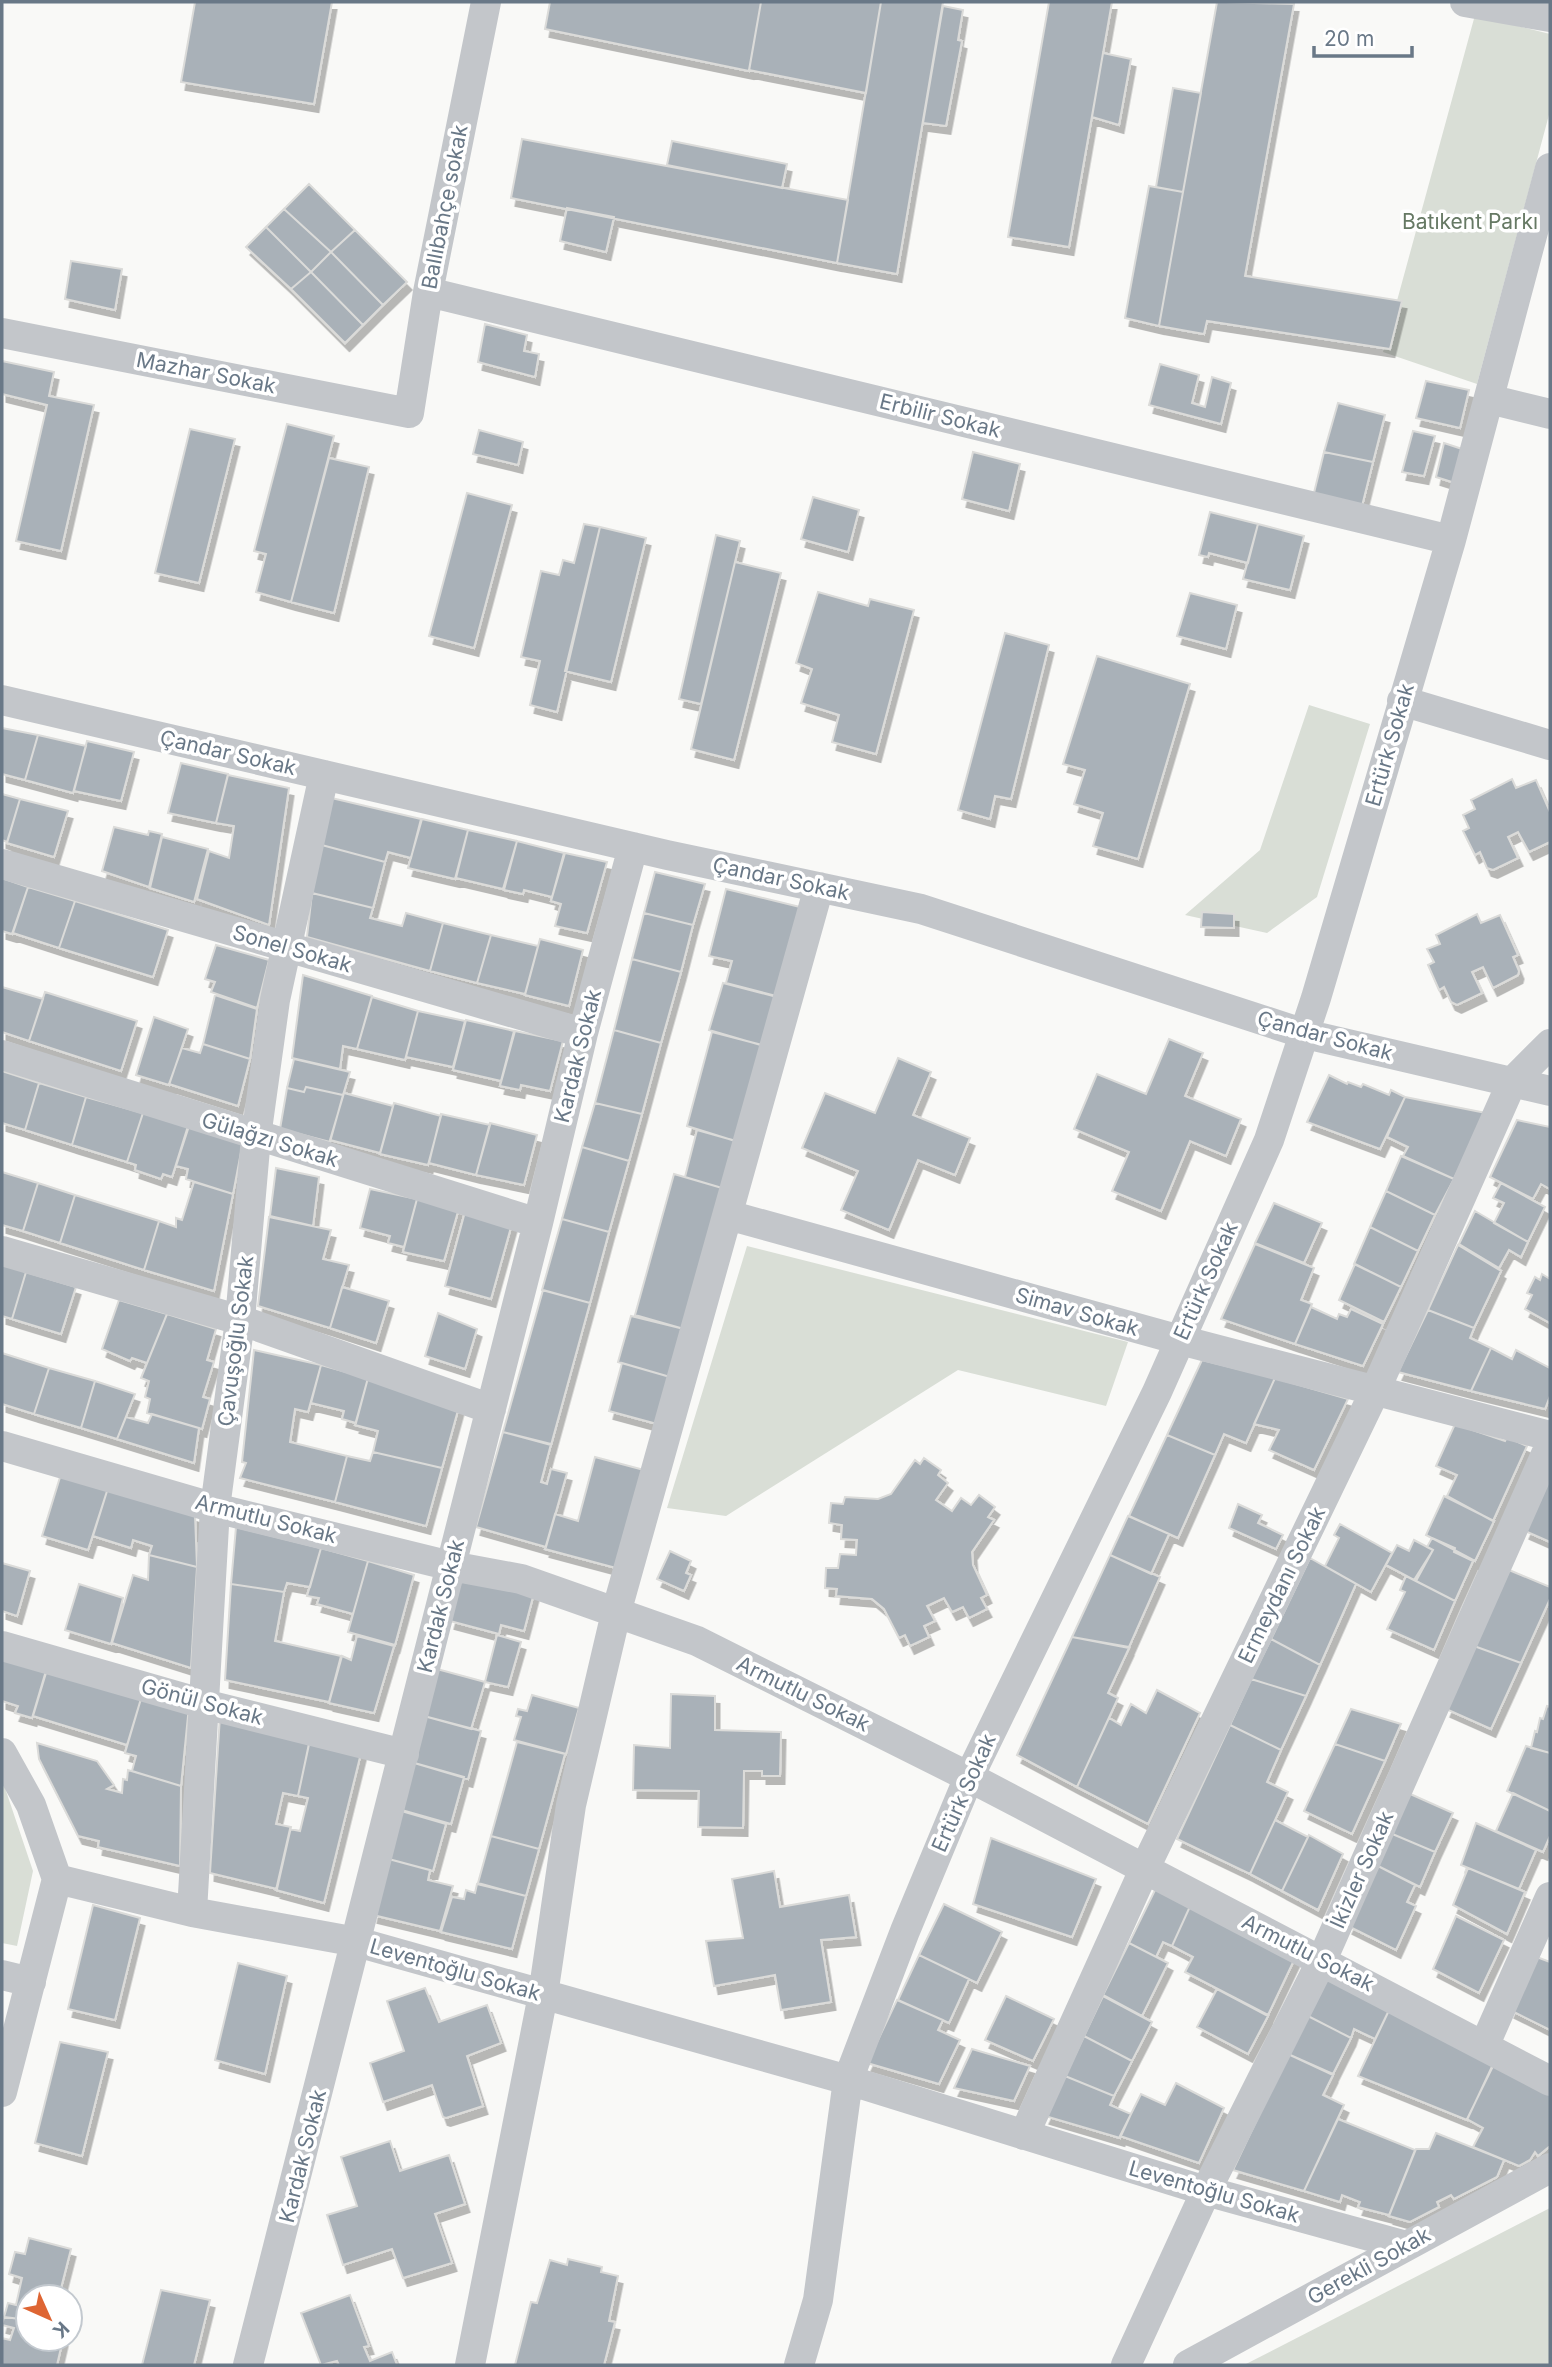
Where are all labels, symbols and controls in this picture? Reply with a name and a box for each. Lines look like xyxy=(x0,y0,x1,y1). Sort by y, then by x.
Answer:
scale bar xyxy=(1314,14,1412,58)
text: 20 m xyxy=(1324,26,1374,51)
street label: Ballıbahçe sokak xyxy=(416,122,473,291)
park label: Batıkent Parkı xyxy=(1402,209,1538,234)
street label: Mazhar Sokak xyxy=(134,347,278,398)
street label: Erbilir Sokak xyxy=(877,388,1004,443)
street label: Ertürk Sokak xyxy=(1360,680,1419,809)
street label: Çandar Sokak xyxy=(158,725,299,780)
street label: Çandar Sokak xyxy=(711,852,852,905)
street label: Sonel Sokak xyxy=(230,920,355,978)
street label: Kardak Sokak xyxy=(549,986,606,1125)
street label: Çandar Sokak xyxy=(1255,1005,1396,1066)
street label: Gülağzı Sokak xyxy=(199,1107,342,1172)
street label: Ertürk Sokak xyxy=(1168,1217,1243,1344)
street label: Çavuşoğlu Sokak xyxy=(213,1254,258,1428)
street label: Simav Sokak xyxy=(1013,1282,1142,1341)
street label: Armutlu Sokak xyxy=(193,1489,340,1548)
street label: Ermeydanı Sokak xyxy=(1233,1502,1331,1667)
street label: Kardak Sokak xyxy=(412,1536,469,1675)
street label: Armutlu Sokak xyxy=(733,1651,874,1737)
street label: Gönül Sokak xyxy=(139,1673,266,1730)
street label: Ertürk Sokak xyxy=(926,1729,1001,1856)
street label: İkizler Sokak xyxy=(1324,1806,1399,1932)
street label: Armutlu Sokak xyxy=(1238,1909,1379,1997)
street label: Leventoğlu Sokak xyxy=(367,1933,544,2006)
street label: Kardak Sokak xyxy=(274,2086,331,2225)
street label: Leventoğlu Sokak xyxy=(1126,2155,1303,2228)
street label: Gerekli Sokak xyxy=(1303,2221,1435,2310)
north arrow xyxy=(14,2283,84,2353)
text: K xyxy=(47,2317,74,2343)

